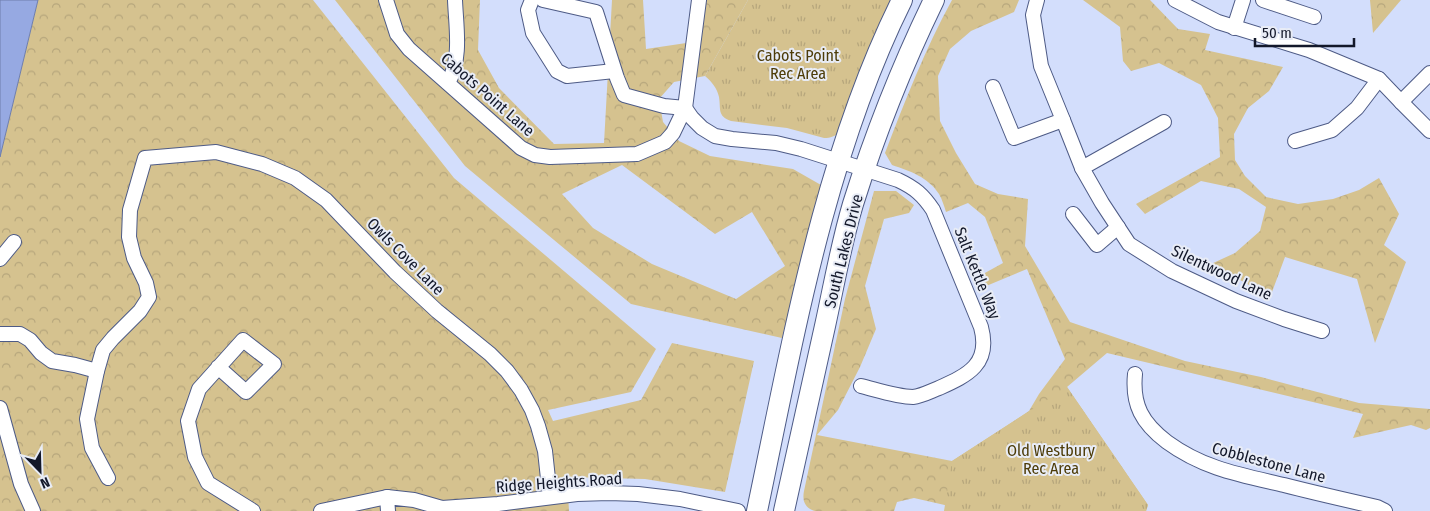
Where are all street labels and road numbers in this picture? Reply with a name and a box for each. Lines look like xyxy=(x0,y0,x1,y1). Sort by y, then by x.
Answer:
street label: Cabots Point Lane xyxy=(437,49,538,140)
street label: South Lakes Drive xyxy=(820,192,867,310)
street label: Owls Cove Lane xyxy=(363,214,448,299)
street label: Salt Kettle Way xyxy=(950,225,1005,323)
street label: Silentwood Lane xyxy=(1169,241,1275,304)
street label: Cobblestone Lane xyxy=(1210,438,1328,487)
street label: Ridge Heights Road xyxy=(495,469,623,496)

